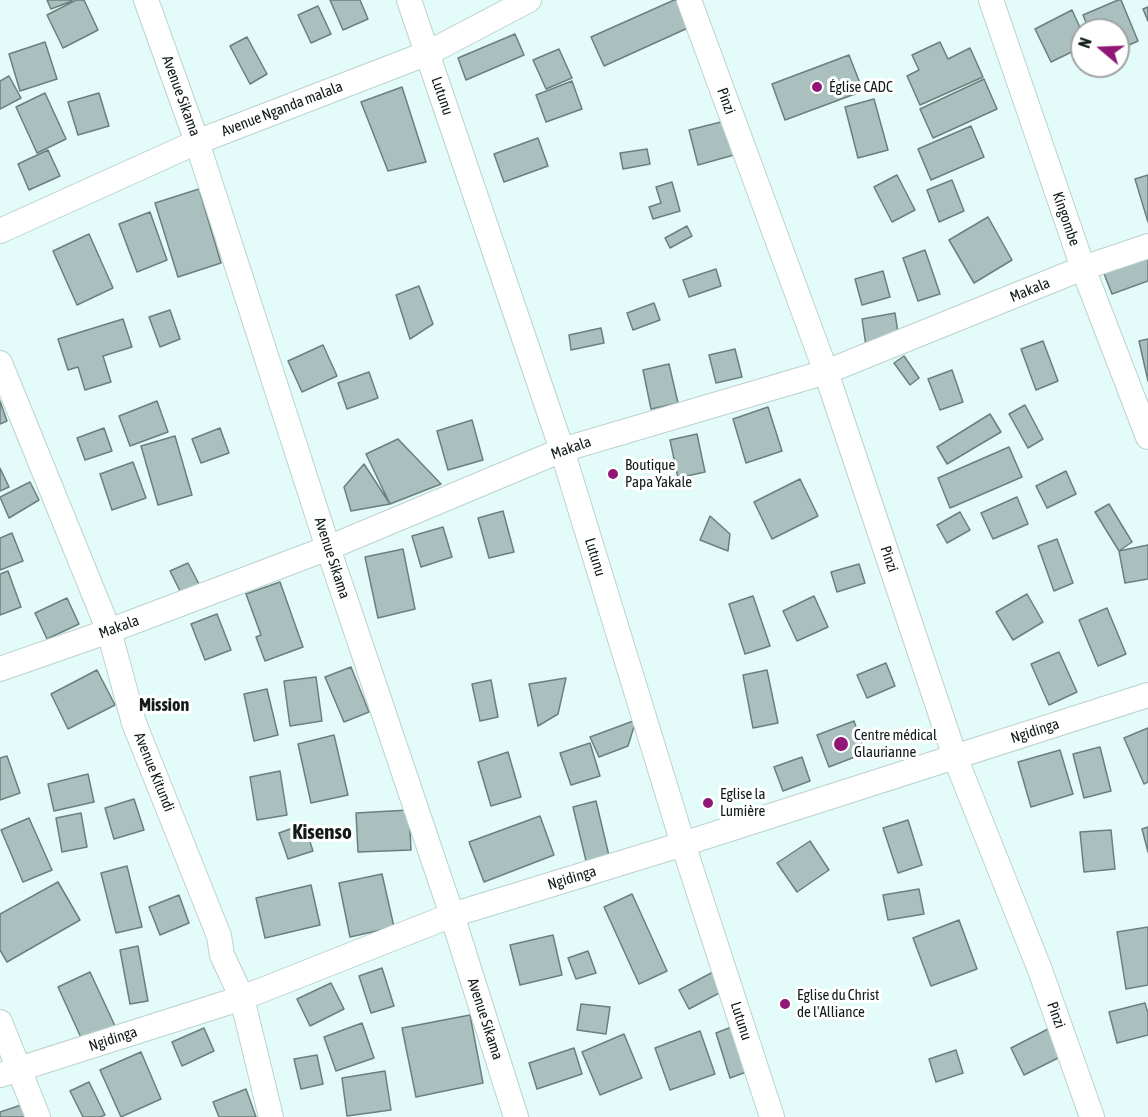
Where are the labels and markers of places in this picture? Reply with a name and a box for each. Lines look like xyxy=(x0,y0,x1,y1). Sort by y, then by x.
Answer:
place label: Église CADC xyxy=(829,78,893,96)
marker: Église CADC xyxy=(810,80,824,94)
place label: Boutique Papa Yakale xyxy=(625,456,692,491)
marker: Boutique Papa Yakale xyxy=(606,467,620,481)
place label: Centre médical Glaurianne xyxy=(854,726,937,761)
marker: Centre médical Glaurianne xyxy=(832,735,850,753)
place label: Eglise la Lumière xyxy=(720,785,765,820)
marker: Eglise la Lumière xyxy=(701,796,715,810)
place label: Eglise du Christ de l'Alliance xyxy=(797,986,879,1021)
marker: Eglise du Christ de l'Alliance xyxy=(778,997,792,1011)

